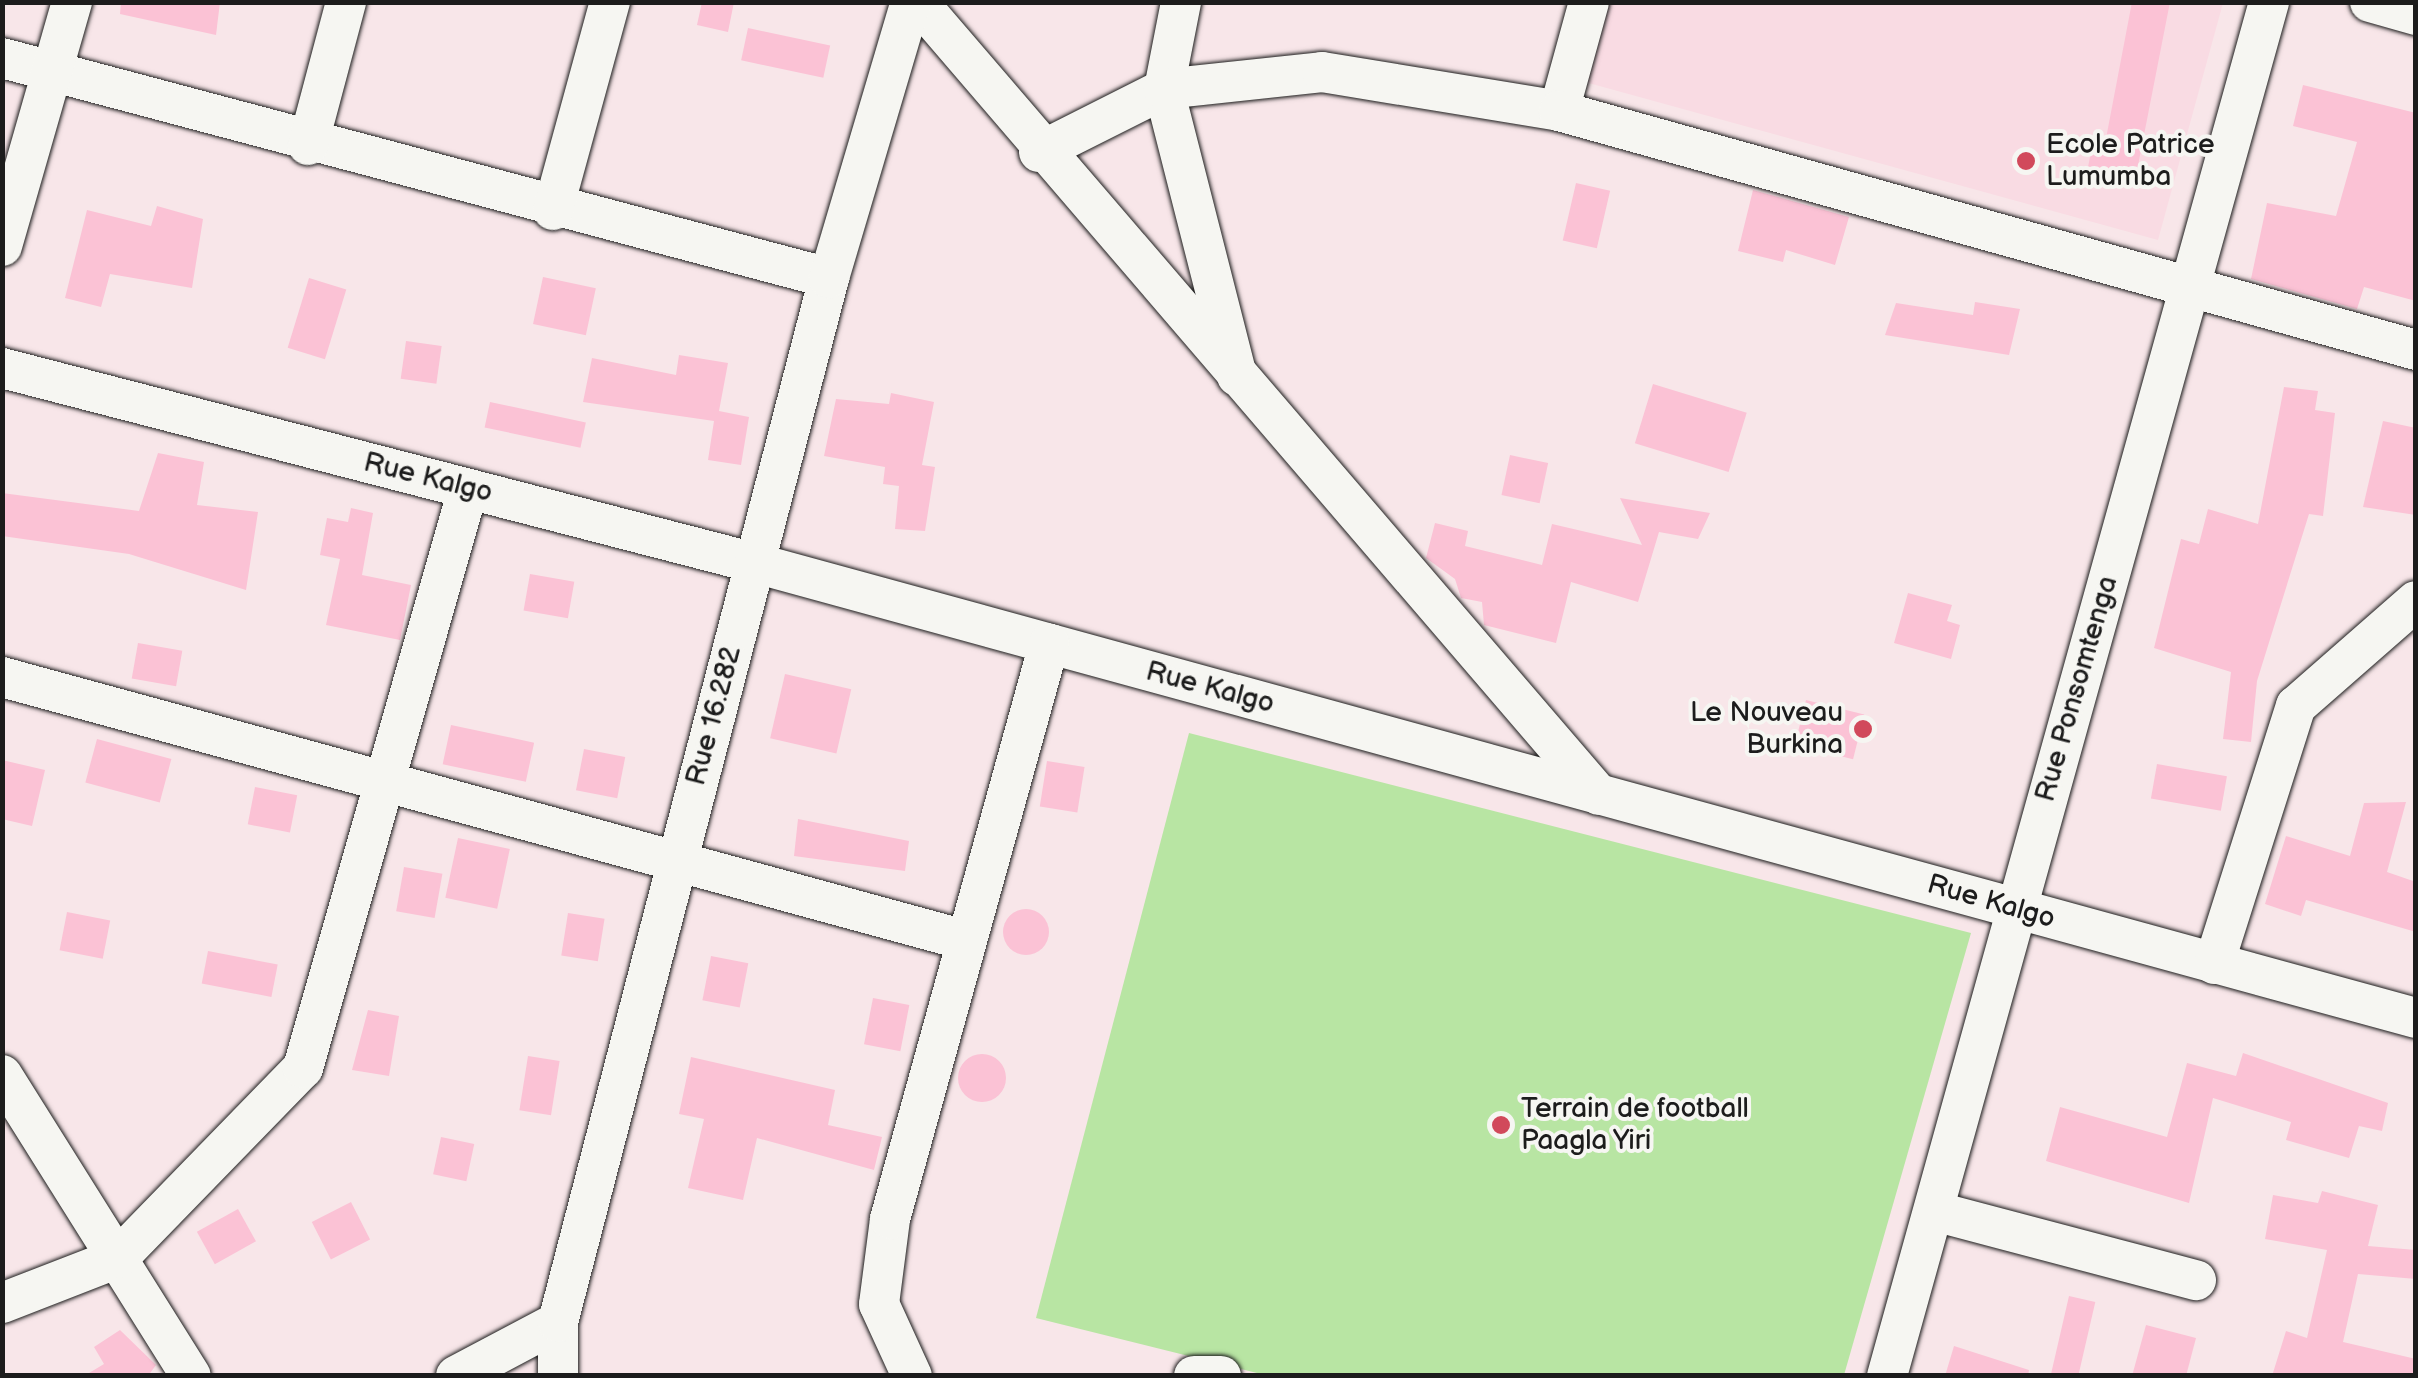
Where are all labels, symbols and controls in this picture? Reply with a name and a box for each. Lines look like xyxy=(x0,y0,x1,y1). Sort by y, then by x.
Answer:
place label: Ecole Patrice Lumumba xyxy=(2046,128,2215,194)
marker: Ecole Patrice Lumumba xyxy=(2015,150,2037,172)
street label: Rue Kalgo xyxy=(360,446,496,510)
street label: Rue Ponsomtenga xyxy=(2029,572,2125,806)
street label: Rue 16.282 xyxy=(679,643,749,789)
street label: Rue Kalgo xyxy=(1142,655,1278,721)
place label: Le Nouveau Burkina xyxy=(1690,696,1843,762)
marker: Le Nouveau Burkina xyxy=(1852,718,1874,740)
street label: Rue Kalgo xyxy=(1923,868,2059,936)
place label: Terrain de football Paagla Yiri xyxy=(1521,1092,1749,1158)
marker: Terrain de football Paagla Yiri xyxy=(1490,1114,1512,1136)

